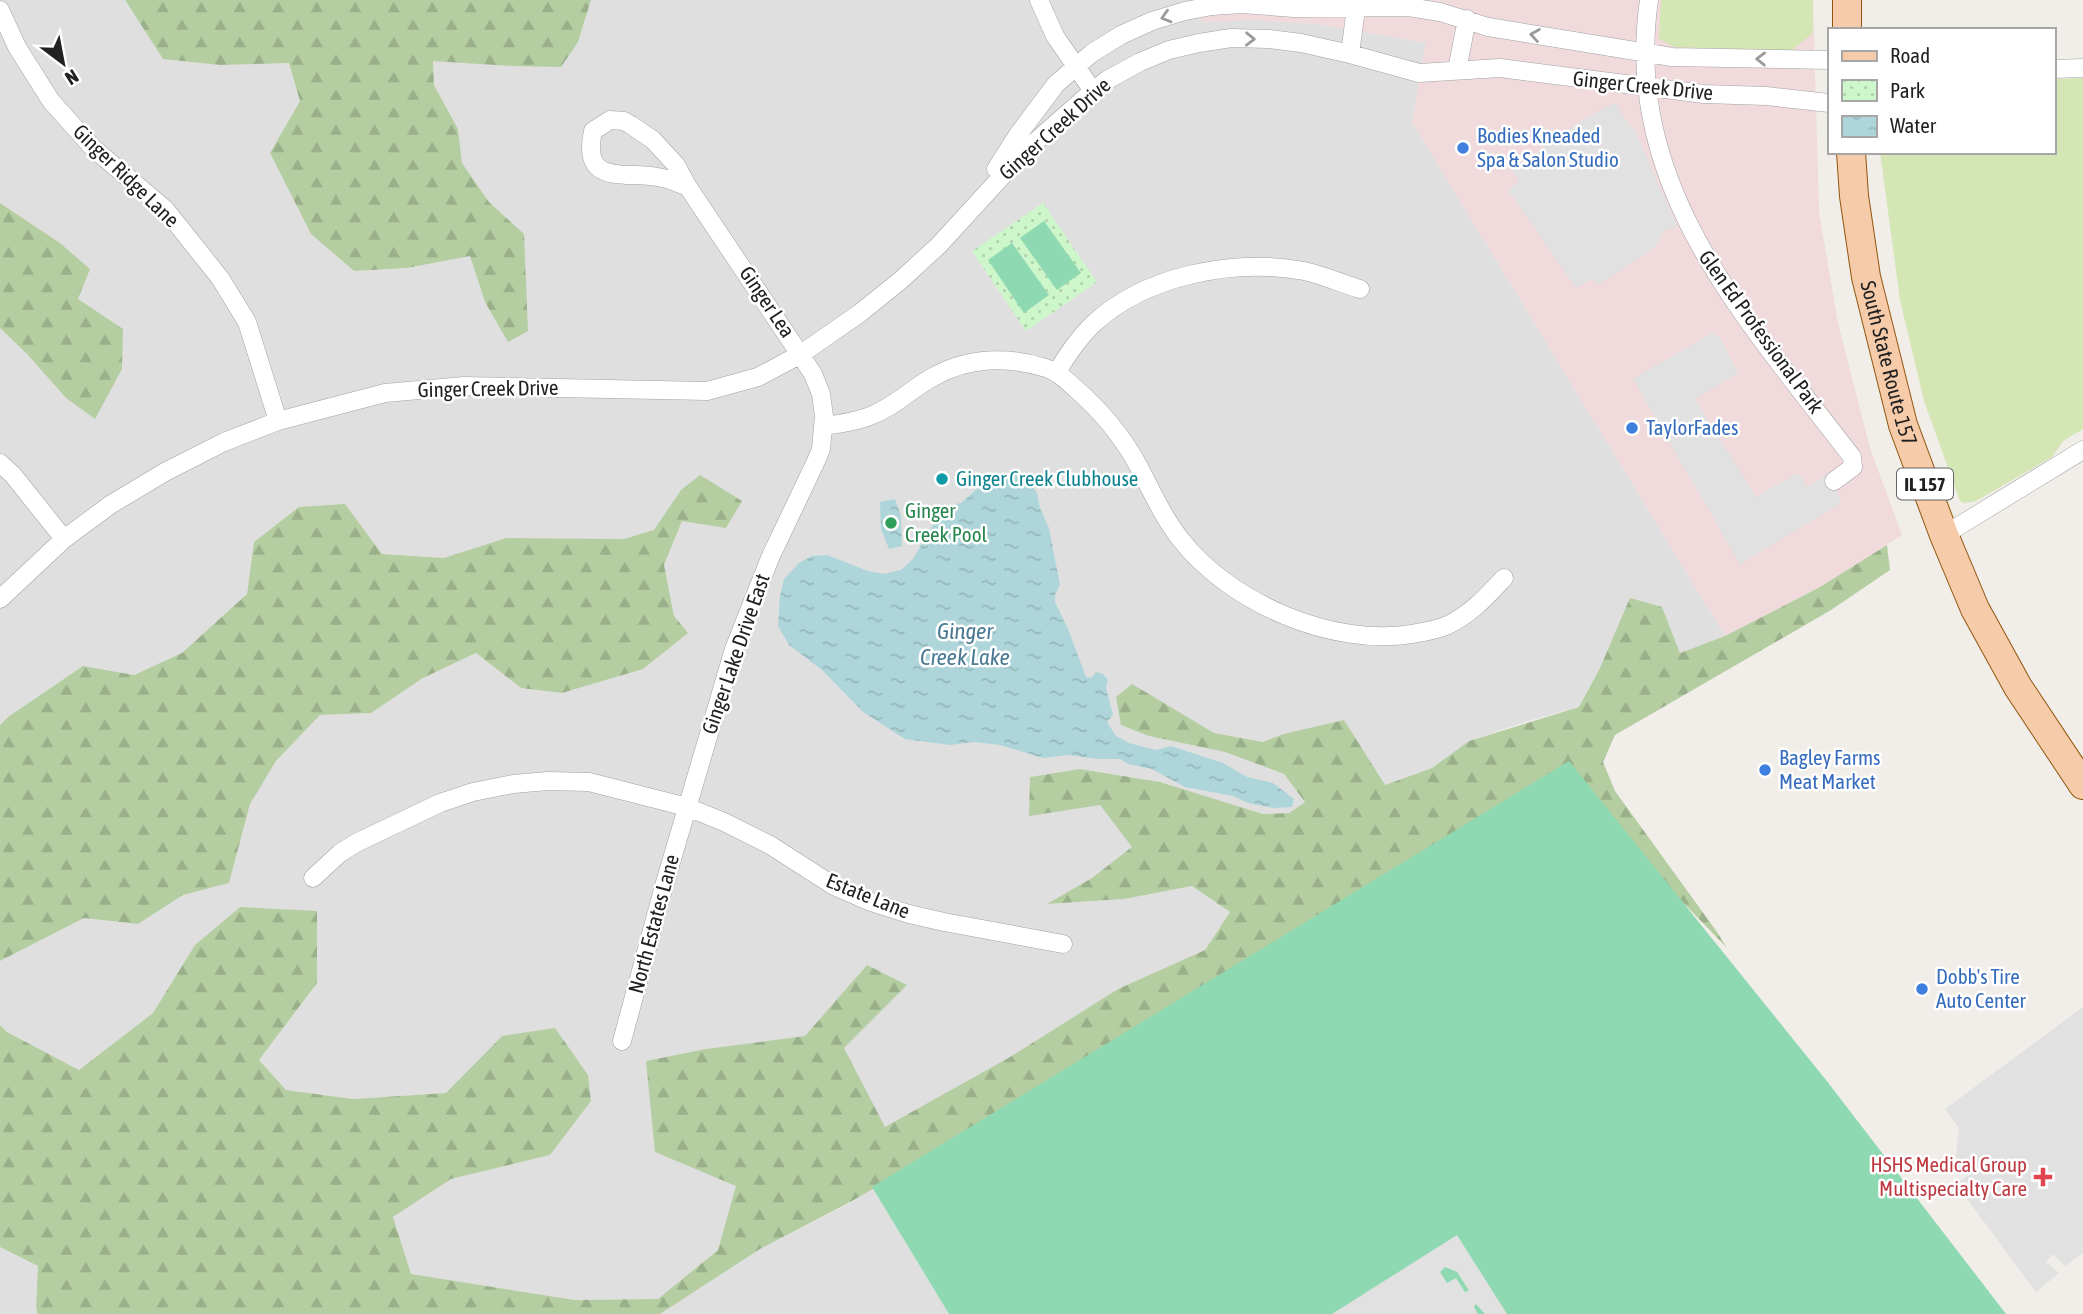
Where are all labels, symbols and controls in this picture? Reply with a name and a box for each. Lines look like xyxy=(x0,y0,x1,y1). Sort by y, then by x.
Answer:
one-way arrow xyxy=(1160,8,1172,23)
north arrow xyxy=(28,28,98,98)
one-way arrow xyxy=(1529,28,1541,43)
legend xyxy=(1828,28,2055,154)
one-way arrow xyxy=(1245,31,1256,46)
text: Road xyxy=(1890,43,1930,67)
one-way arrow xyxy=(1755,51,1766,66)
text: N xyxy=(61,65,83,90)
street label: Ginger Creek Drive xyxy=(1572,66,1714,104)
street label: Ginger Creek Drive xyxy=(994,72,1115,184)
text: Park xyxy=(1890,78,1925,102)
text: Water xyxy=(1890,113,1937,137)
street label: Ginger Ridge Lane xyxy=(69,119,184,232)
place label: Bodies Kneaded Spa & Salon Studio xyxy=(1477,123,1619,171)
marker: Bodies Kneaded Spa & Salon Studio xyxy=(1455,140,1471,156)
street label: Glen Ed Professional Park xyxy=(1695,245,1829,418)
street label: Ginger Lea xyxy=(735,261,800,342)
street label: South State Route 157 xyxy=(1856,278,1923,449)
street label: Ginger Creek Drive xyxy=(417,375,559,401)
place label: TaylorFades xyxy=(1646,415,1738,439)
marker: TaylorFades xyxy=(1624,420,1640,436)
place label: Ginger Creek Clubhouse xyxy=(956,466,1138,490)
road number: IL 157 xyxy=(1897,468,1953,499)
marker: Ginger Creek Clubhouse xyxy=(934,471,950,487)
place label: Ginger Creek Pool xyxy=(905,498,988,546)
marker: Ginger Creek Pool xyxy=(883,515,899,531)
street label: Ginger Lake Drive East xyxy=(696,570,774,737)
water label: Ginger Creek Lake xyxy=(920,618,1010,670)
place label: Bagley Farms Meat Market xyxy=(1779,745,1881,793)
marker: Bagley Farms Meat Market xyxy=(1757,762,1773,778)
street label: North Estates Lane xyxy=(623,852,683,996)
street label: Estate Lane xyxy=(823,867,914,923)
place label: Dobb's Tire Auto Center xyxy=(1936,964,2027,1012)
marker: Dobb's Tire Auto Center xyxy=(1914,981,1930,997)
place label: HSHS Medical Group Multispecialty Care xyxy=(1871,1152,2027,1200)
marker: HSHS Medical Group Multispecialty Care xyxy=(2033,1167,2053,1187)

